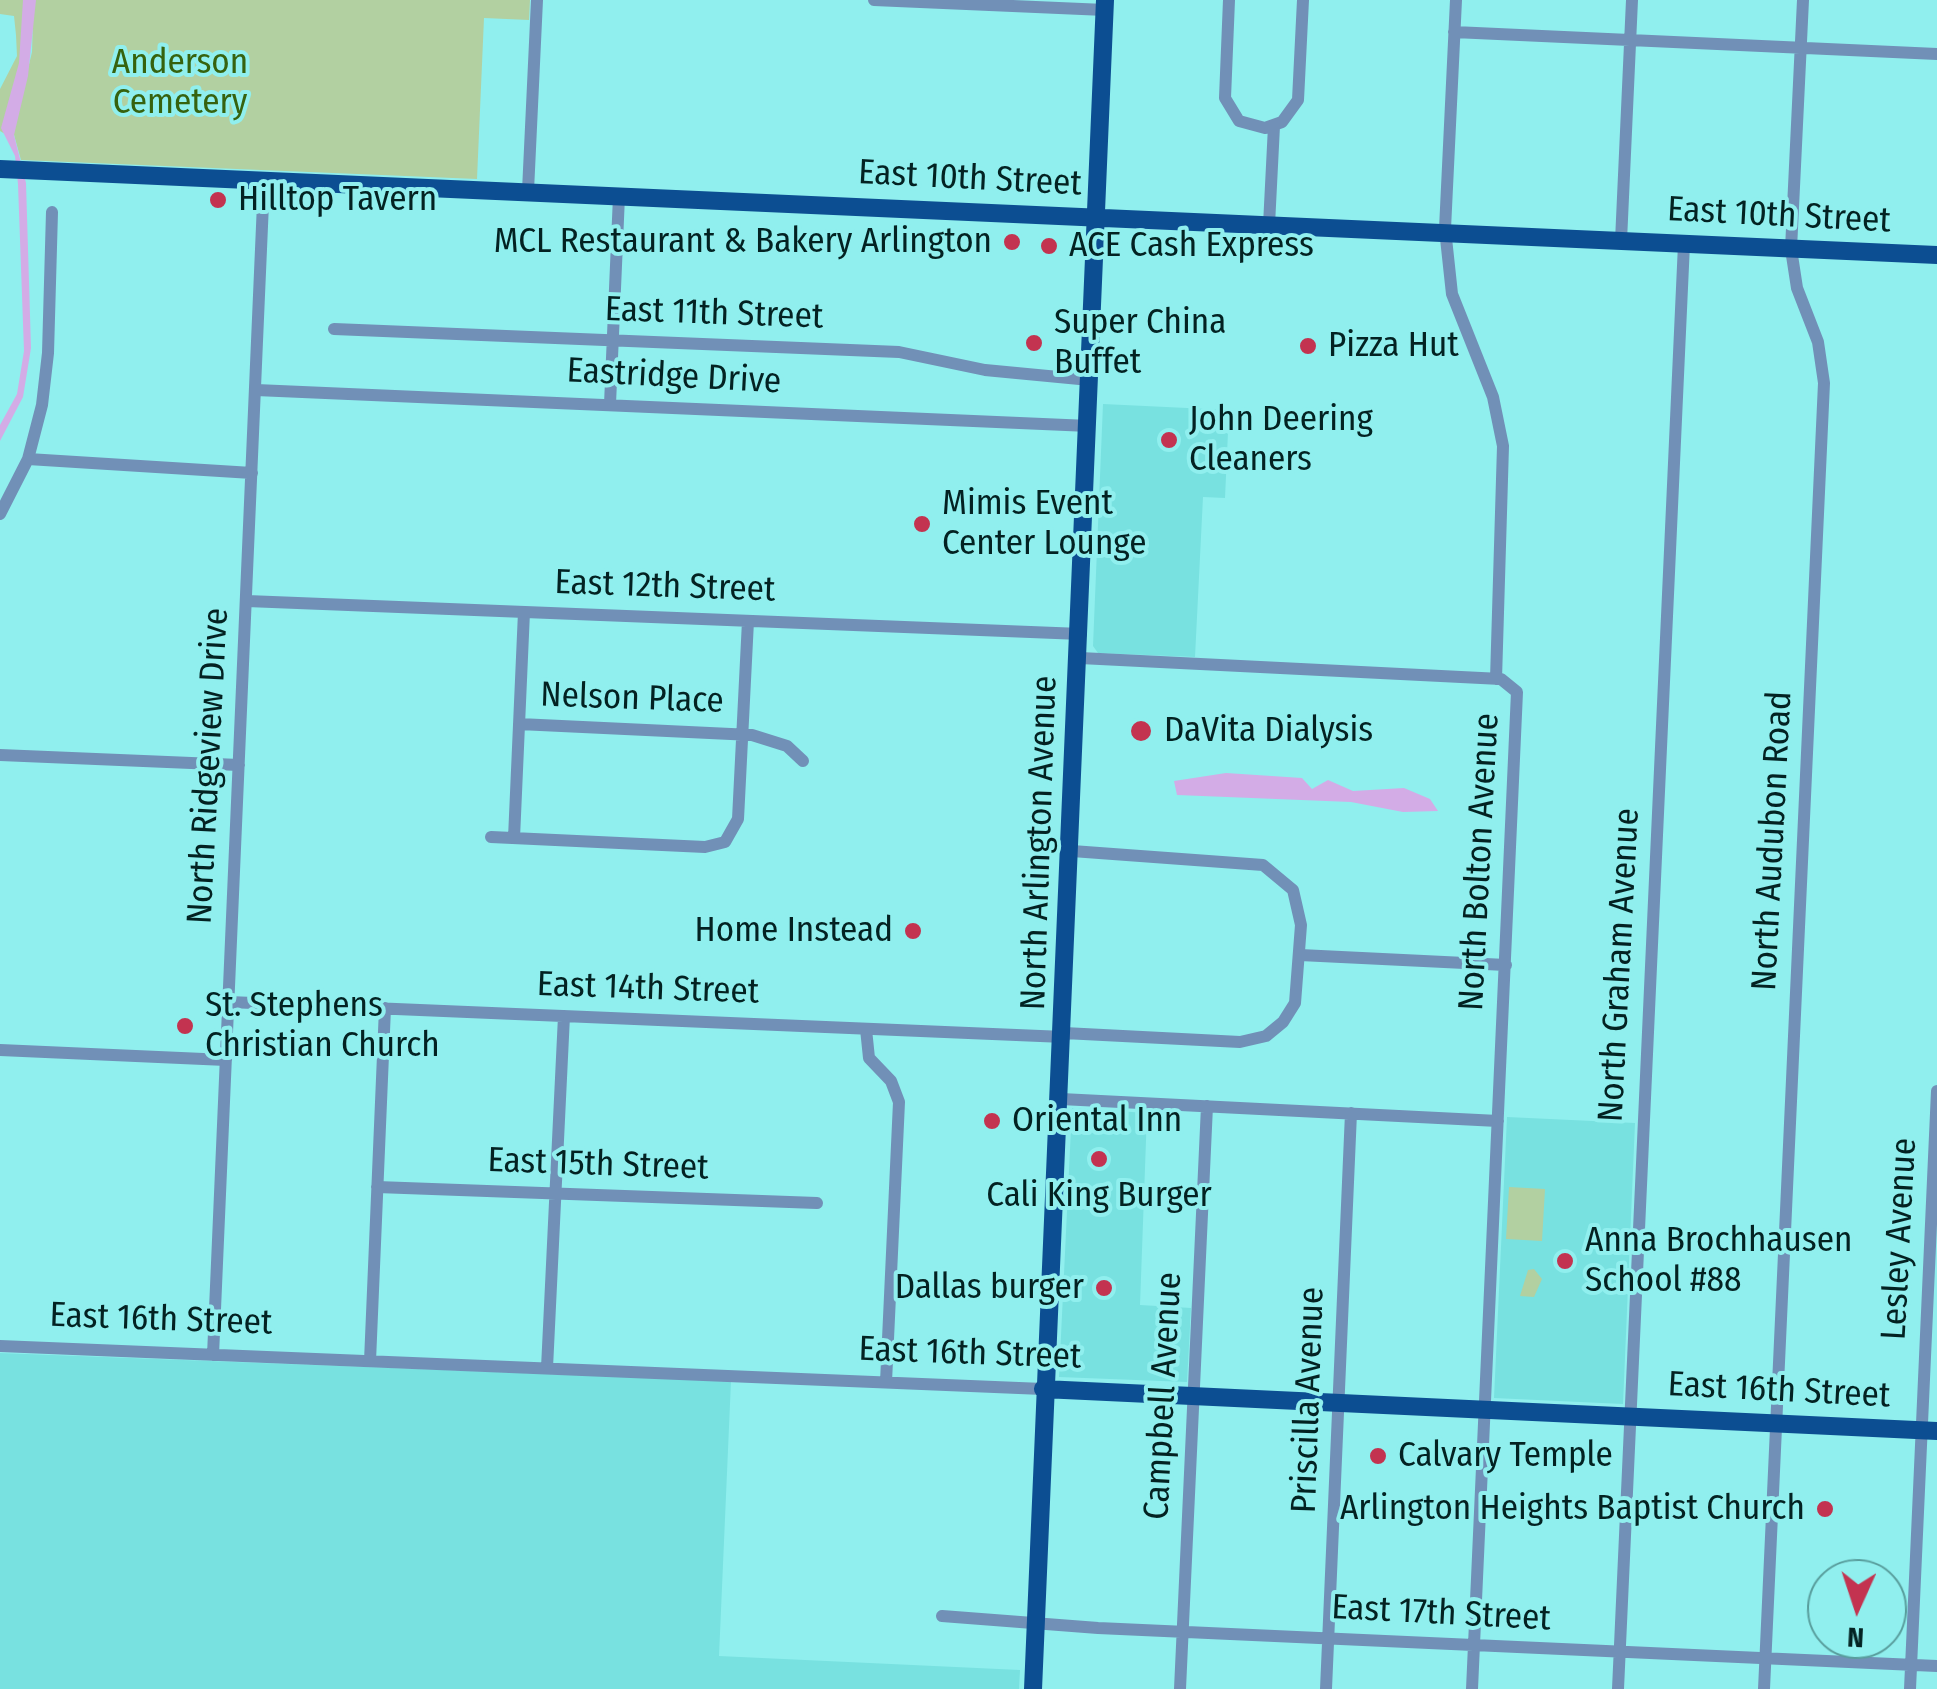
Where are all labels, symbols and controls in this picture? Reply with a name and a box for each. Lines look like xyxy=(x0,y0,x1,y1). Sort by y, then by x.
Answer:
park label: Anderson Cemetery xyxy=(112,42,248,124)
street label: East 10th Street xyxy=(857,152,1083,206)
place label: Hilltop Tavern xyxy=(238,179,437,221)
marker: Hilltop Tavern xyxy=(207,189,229,211)
street label: East 10th Street xyxy=(1666,189,1892,243)
place label: MCL Restaurant & Bakery Arlington xyxy=(494,221,992,263)
place label: ACE Cash Express xyxy=(1069,225,1314,267)
marker: MCL Restaurant & Bakery Arlington xyxy=(1001,231,1023,253)
marker: ACE Cash Express xyxy=(1038,235,1060,257)
street label: East 11th Street xyxy=(604,289,824,339)
place label: Super China Buffet xyxy=(1054,302,1226,384)
place label: Pizza Hut xyxy=(1328,325,1459,367)
marker: Super China Buffet xyxy=(1023,332,1045,354)
marker: Pizza Hut xyxy=(1297,335,1319,357)
street label: Eastridge Drive xyxy=(566,350,782,404)
place label: John Deering Cleaners xyxy=(1189,399,1373,481)
marker: John Deering Cleaners xyxy=(1158,429,1180,451)
place label: Mimis Event Center Lounge xyxy=(942,483,1147,565)
marker: Mimis Event Center Lounge xyxy=(911,513,933,535)
street label: East 12th Street xyxy=(554,562,776,612)
street label: North Ridgeview Drive xyxy=(180,607,238,925)
street label: Nelson Place xyxy=(540,675,724,723)
street label: North Arlington Avenue xyxy=(1013,675,1067,1011)
street label: North Audubon Road xyxy=(1744,690,1802,992)
place label: DaVita Dialysis xyxy=(1164,710,1373,752)
street label: North Bolton Avenue xyxy=(1451,712,1509,1012)
marker: DaVita Dialysis xyxy=(1128,718,1154,744)
street label: North Graham Avenue xyxy=(1591,807,1649,1123)
place label: Home Instead xyxy=(695,910,893,952)
marker: Home Instead xyxy=(902,920,924,942)
street label: East 14th Street xyxy=(536,964,760,1014)
place label: St. Stephens Christian Church xyxy=(205,985,440,1067)
marker: St. Stephens Christian Church xyxy=(174,1015,196,1037)
place label: Oriental Inn xyxy=(1012,1100,1182,1142)
marker: Oriental Inn xyxy=(981,1110,1003,1132)
street label: Lesley Avenue xyxy=(1874,1137,1926,1341)
street label: East 15th Street xyxy=(487,1140,709,1190)
marker: Cali King Burger xyxy=(1088,1148,1110,1170)
place label: Cali King Burger xyxy=(986,1175,1212,1217)
place label: Anna Brochhausen School #88 xyxy=(1585,1220,1852,1302)
marker: Anna Brochhausen School #88 xyxy=(1554,1250,1576,1272)
place label: Dallas burger xyxy=(895,1267,1084,1309)
street label: Campbell Avenue xyxy=(1137,1271,1191,1521)
marker: Dallas burger xyxy=(1093,1277,1115,1299)
street label: Priscilla Avenue xyxy=(1284,1286,1334,1514)
street label: East 16th Street xyxy=(49,1295,273,1345)
street label: East 16th Street xyxy=(858,1329,1082,1379)
street label: East 16th Street xyxy=(1667,1364,1891,1418)
place label: Calvary Temple xyxy=(1398,1435,1613,1477)
marker: Calvary Temple xyxy=(1367,1445,1389,1467)
place label: Arlington Heights Baptist Church xyxy=(1340,1488,1805,1530)
marker: Arlington Heights Baptist Church xyxy=(1814,1498,1836,1520)
north arrow xyxy=(1807,1559,1907,1659)
street label: East 17th Street xyxy=(1330,1587,1552,1641)
text: N xyxy=(1846,1621,1865,1654)

